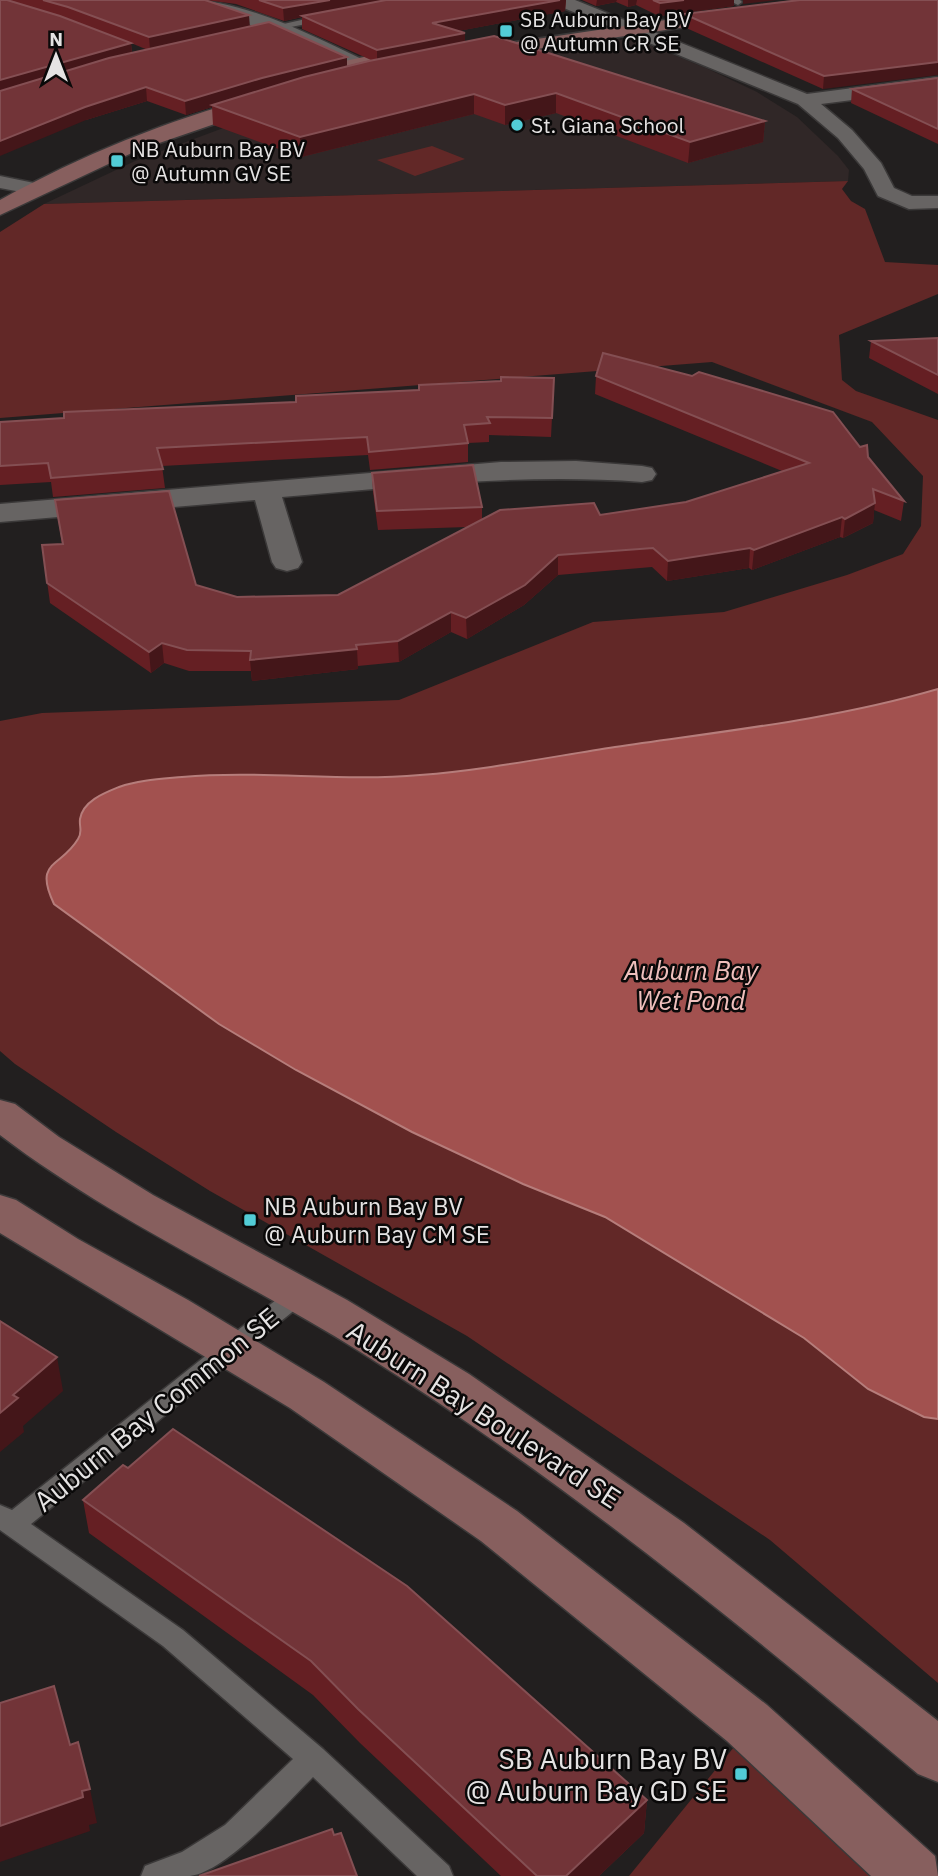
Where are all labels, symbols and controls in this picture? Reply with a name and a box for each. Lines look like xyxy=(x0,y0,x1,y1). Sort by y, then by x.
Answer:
place label: SB Auburn Bay BV @ Autumn CR SE xyxy=(520,5,692,57)
north arrow xyxy=(21,21,91,91)
marker: SB Auburn Bay BV @ Autumn CR SE xyxy=(498,23,514,39)
text: N xyxy=(49,27,63,51)
place label: St. Giana School xyxy=(531,111,685,139)
marker: St. Giana School xyxy=(509,117,525,133)
place label: NB Auburn Bay BV @ Autumn GV SE xyxy=(131,135,305,187)
marker: NB Auburn Bay BV @ Autumn GV SE xyxy=(109,153,125,169)
water label: Auburn Bay Wet Pond xyxy=(623,953,759,1017)
place label: NB Auburn Bay BV @ Auburn Bay CM SE xyxy=(264,1190,490,1250)
marker: NB Auburn Bay BV @ Auburn Bay CM SE xyxy=(242,1212,258,1228)
street label: Auburn Bay Common SE xyxy=(26,1299,286,1519)
street label: Auburn Bay Boulevard SE xyxy=(340,1312,628,1516)
place label: SB Auburn Bay BV @ Auburn Bay GD SE xyxy=(466,1740,727,1809)
marker: SB Auburn Bay BV @ Auburn Bay GD SE xyxy=(733,1766,749,1782)

